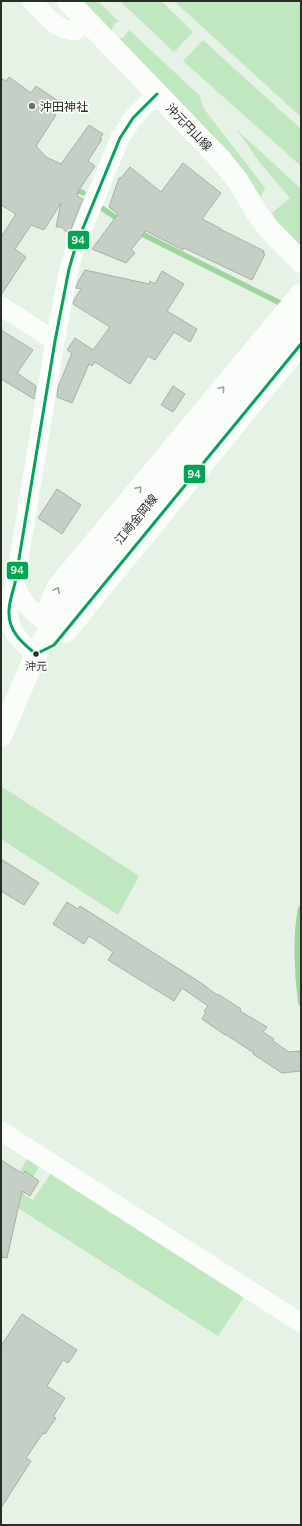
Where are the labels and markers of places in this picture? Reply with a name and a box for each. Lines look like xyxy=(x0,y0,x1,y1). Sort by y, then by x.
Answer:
place label: 沖田神社 xyxy=(40,99,88,114)
marker: 沖田神社 xyxy=(27,101,37,111)
marker: 沖元 xyxy=(31,649,41,659)
place label: 沖元 xyxy=(25,659,47,673)

